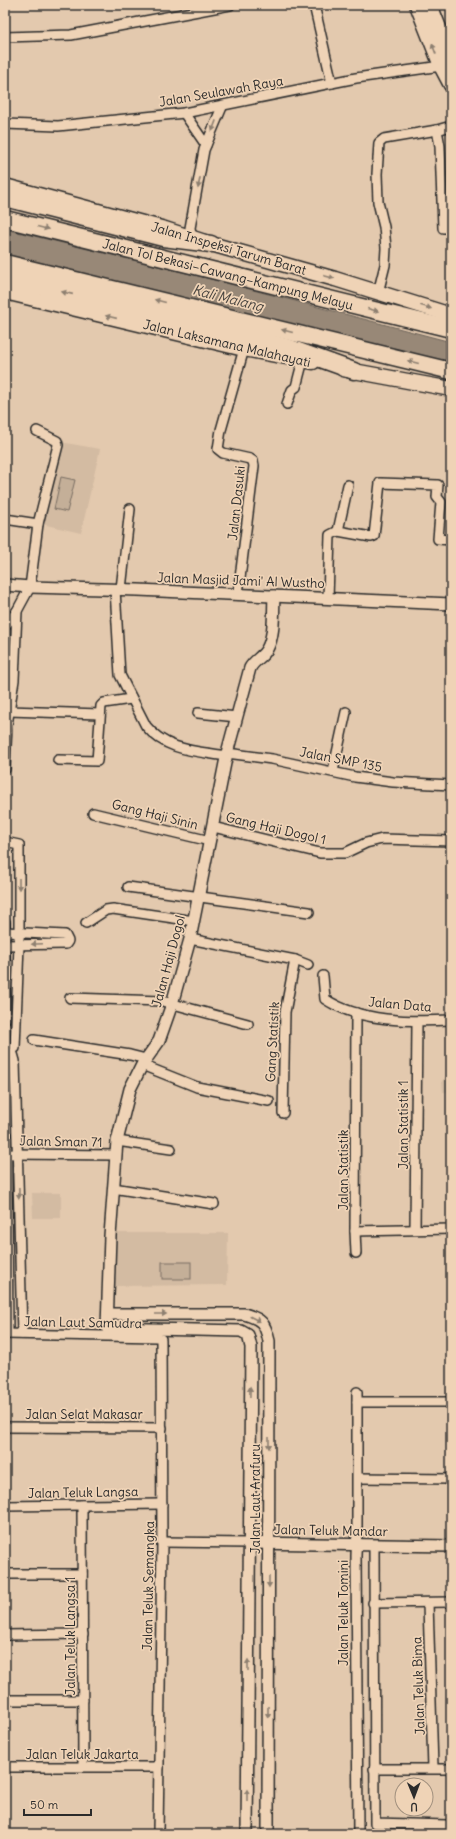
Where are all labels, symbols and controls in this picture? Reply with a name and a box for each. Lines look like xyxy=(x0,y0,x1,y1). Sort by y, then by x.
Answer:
one-way arrow xyxy=(431,43,437,55)
street label: Jalan Seulawah Raya xyxy=(158,72,284,111)
one-way arrow xyxy=(211,120,217,132)
one-way arrow xyxy=(195,177,201,189)
street label: Jalan Inspeksi Tarum Barat xyxy=(149,218,309,279)
one-way arrow xyxy=(37,226,49,232)
street label: Jalan Tol Bekasi–Cawang–Kampung Melayu xyxy=(101,235,355,314)
one-way arrow xyxy=(323,274,335,280)
water label: Kali Malang xyxy=(191,281,266,316)
one-way arrow xyxy=(60,289,73,295)
one-way arrow xyxy=(154,297,167,303)
one-way arrow xyxy=(421,304,433,310)
one-way arrow xyxy=(367,307,379,313)
one-way arrow xyxy=(105,313,117,319)
street label: Jalan Laksamana Malahayati xyxy=(141,316,312,371)
one-way arrow xyxy=(281,328,293,334)
one-way arrow xyxy=(407,359,419,365)
street label: Jalan Dasuki xyxy=(224,465,249,541)
street label: Jalan Masjid Jami' Al Wustho xyxy=(157,569,325,592)
street label: Jalan SMP 135 xyxy=(298,743,384,776)
street label: Gang Haji Sinin xyxy=(110,796,200,834)
street label: Gang Haji Dogol 1 xyxy=(224,809,328,848)
one-way arrow xyxy=(16,878,22,891)
street label: Jalan Haji Dogol xyxy=(148,913,189,1009)
one-way arrow xyxy=(31,941,43,948)
street label: Jalan Data xyxy=(368,993,432,1016)
street label: Gang Statistik xyxy=(262,1001,283,1083)
street label: Jalan Statistik 1 xyxy=(395,1080,412,1170)
street label: Jalan Statistik xyxy=(335,1129,352,1210)
street label: Jalan Sman 71 xyxy=(19,1132,103,1151)
one-way arrow xyxy=(16,1187,23,1199)
one-way arrow xyxy=(155,1311,168,1317)
street label: Jalan Laut Samudra xyxy=(24,1313,142,1332)
one-way arrow xyxy=(249,1315,261,1322)
one-way arrow xyxy=(247,1386,254,1398)
street label: Jalan Selat Makasar xyxy=(25,1406,143,1423)
one-way arrow xyxy=(266,1437,272,1450)
street label: Jalan Laut Arafuru xyxy=(247,1444,264,1554)
street label: Jalan Teluk Langsa xyxy=(28,1483,138,1502)
street label: Jalan Teluk Semangka xyxy=(139,1521,158,1651)
street label: Jalan Teluk Mandar xyxy=(274,1521,389,1540)
street label: Jalan Teluk Tomini xyxy=(335,1560,352,1666)
one-way arrow xyxy=(266,1576,272,1589)
street label: Jalan Teluk Langsa 1 xyxy=(62,1577,79,1695)
street label: Jalan Teluk Bima xyxy=(408,1637,429,1735)
one-way arrow xyxy=(245,1658,251,1671)
one-way arrow xyxy=(265,1706,272,1718)
street label: Jalan Teluk Jakarta xyxy=(25,1746,139,1763)
north arrow xyxy=(394,1777,434,1817)
one-way arrow xyxy=(244,1788,250,1801)
scale bar xyxy=(24,1791,91,1817)
text: 50 m xyxy=(30,1797,59,1812)
text: U xyxy=(410,1800,418,1814)

